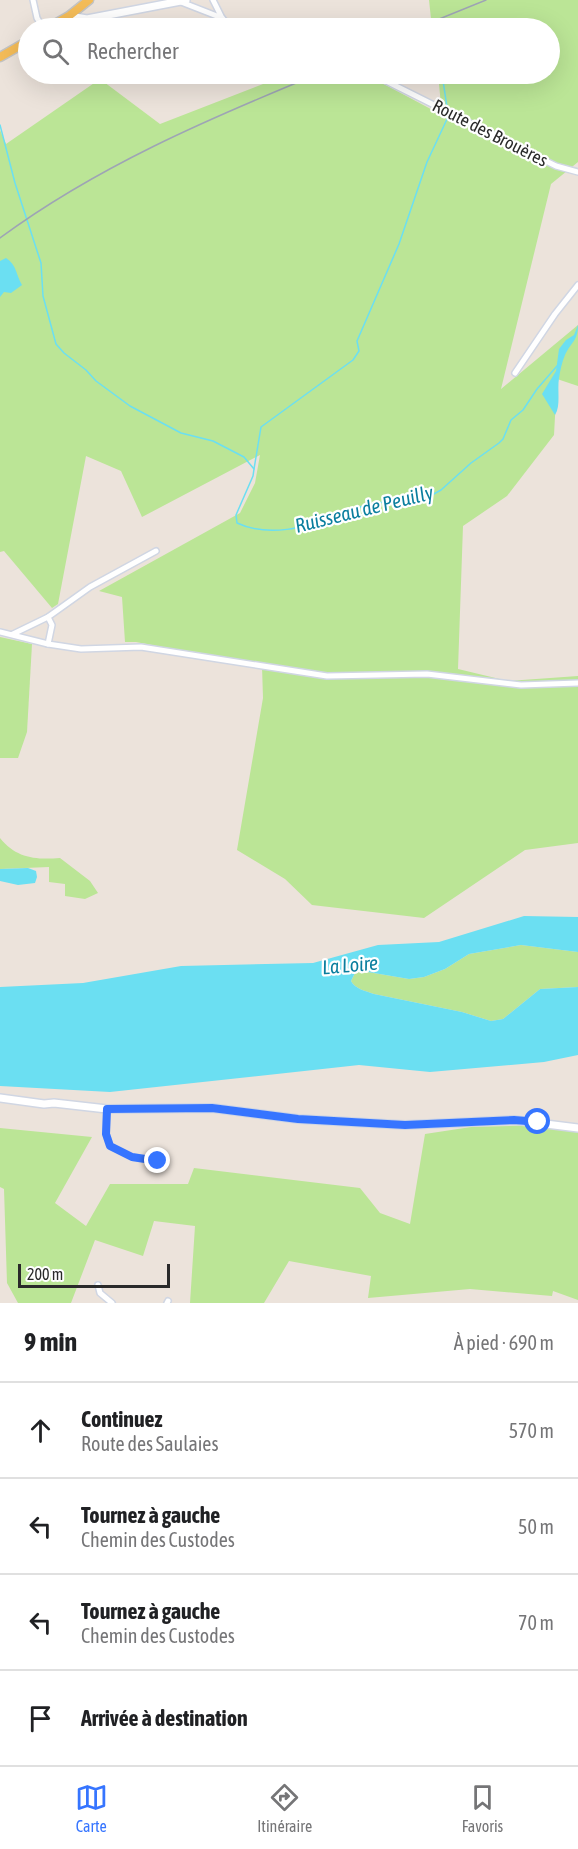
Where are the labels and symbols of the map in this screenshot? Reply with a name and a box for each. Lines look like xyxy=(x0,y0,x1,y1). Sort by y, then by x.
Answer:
street label: Route des Brouères xyxy=(429,95,551,171)
water label: Ruisseau de Peuilly xyxy=(292,480,436,537)
water label: La Loire xyxy=(321,951,379,978)
route start xyxy=(524,1108,550,1134)
route end xyxy=(144,1147,170,1173)
scale bar xyxy=(18,1261,170,1288)

